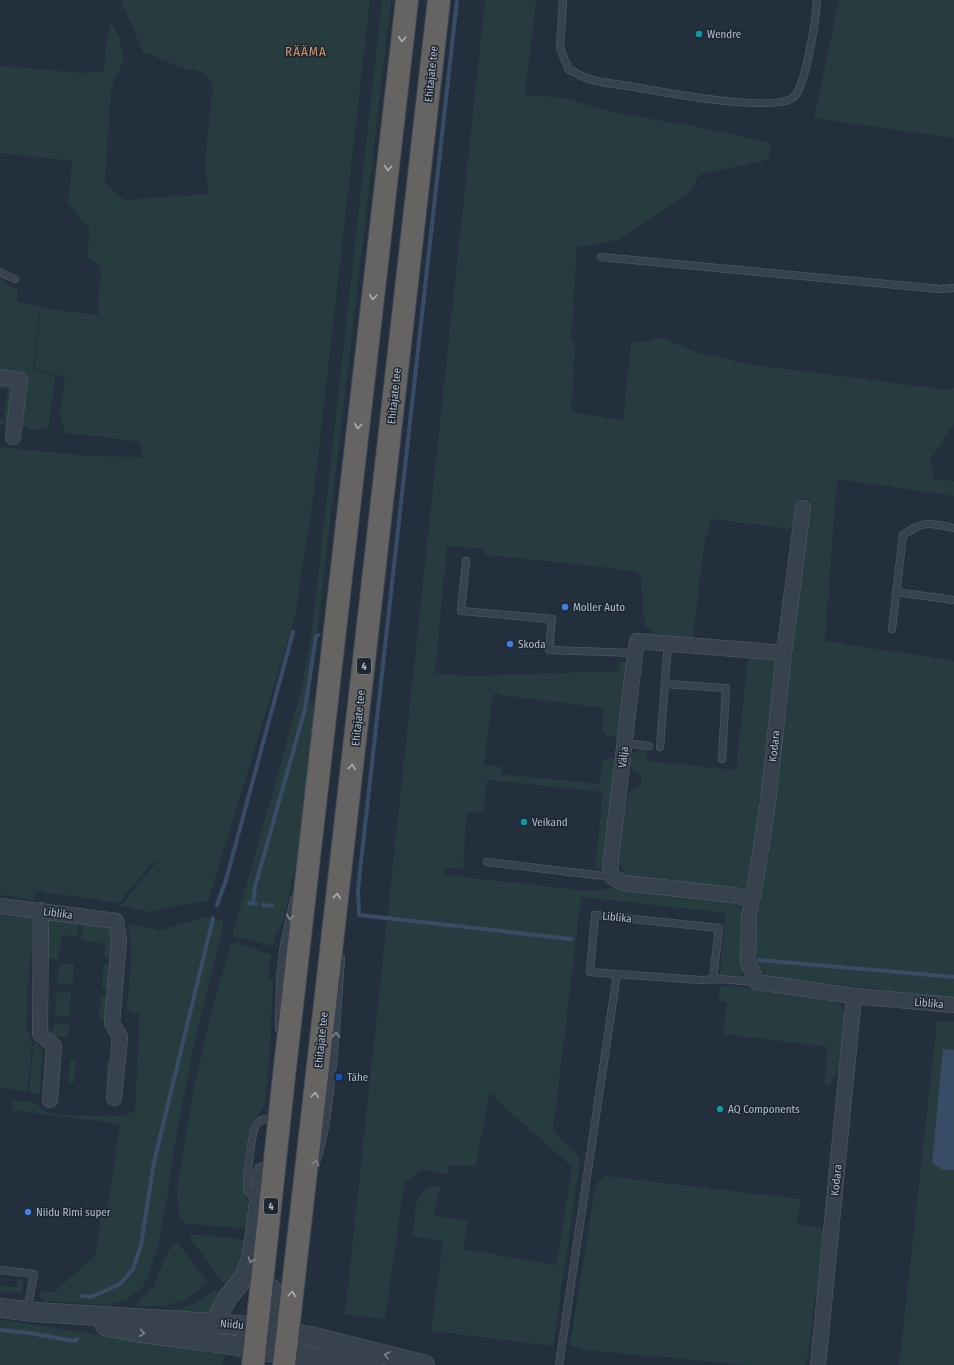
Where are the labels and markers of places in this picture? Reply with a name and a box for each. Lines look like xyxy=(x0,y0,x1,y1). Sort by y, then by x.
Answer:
place label: Wendre xyxy=(707,28,741,41)
marker: Wendre xyxy=(694,29,704,39)
place label: Moller Auto xyxy=(573,601,625,614)
marker: Moller Auto xyxy=(560,602,570,612)
place label: Skoda xyxy=(518,638,546,651)
marker: Skoda xyxy=(505,639,515,649)
place label: Veikand xyxy=(532,816,568,829)
marker: Veikand xyxy=(519,817,529,827)
place label: Tähe xyxy=(347,1071,368,1084)
marker: Tähe xyxy=(334,1072,344,1082)
place label: AQ Components xyxy=(728,1103,800,1116)
marker: AQ Components xyxy=(715,1104,725,1114)
place label: Niidu Rimi super xyxy=(36,1206,111,1219)
marker: Niidu Rimi super xyxy=(23,1207,33,1217)

